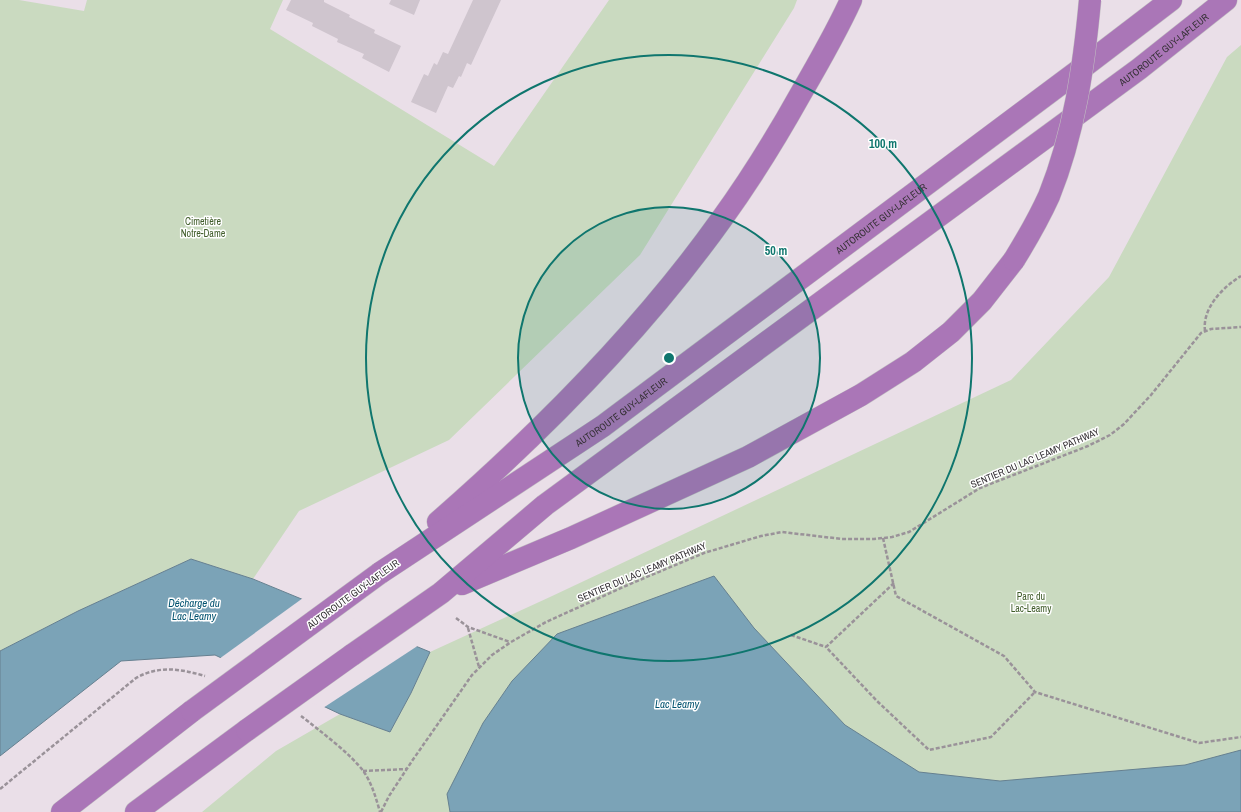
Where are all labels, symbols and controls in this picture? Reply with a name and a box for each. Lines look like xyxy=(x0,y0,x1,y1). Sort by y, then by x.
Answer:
street label: AUTOROUTE GUY-LAFLEUR xyxy=(1115,10,1211,89)
text: 100 m xyxy=(869,136,897,152)
street label: AUTOROUTE GUY-LAFLEUR xyxy=(832,180,929,257)
park label: Cimetière Notre-Dame xyxy=(181,215,226,240)
text: 50 m xyxy=(765,243,787,259)
centre of rings xyxy=(662,351,676,365)
street label: AUTOROUTE GUY-LAFLEUR xyxy=(572,374,670,450)
street label: SENTIER DU LAC LEAMY PATHWAY xyxy=(969,425,1102,491)
street label: SENTIER DU LAC LEAMY PATHWAY xyxy=(576,539,709,605)
street label: AUTOROUTE GUY-LAFLEUR xyxy=(304,556,401,632)
park label: Parc du Lac-Leamy xyxy=(1011,590,1052,615)
water label: Décharge du Lac Leamy xyxy=(168,596,220,623)
water label: Lac Leamy xyxy=(655,697,700,711)

